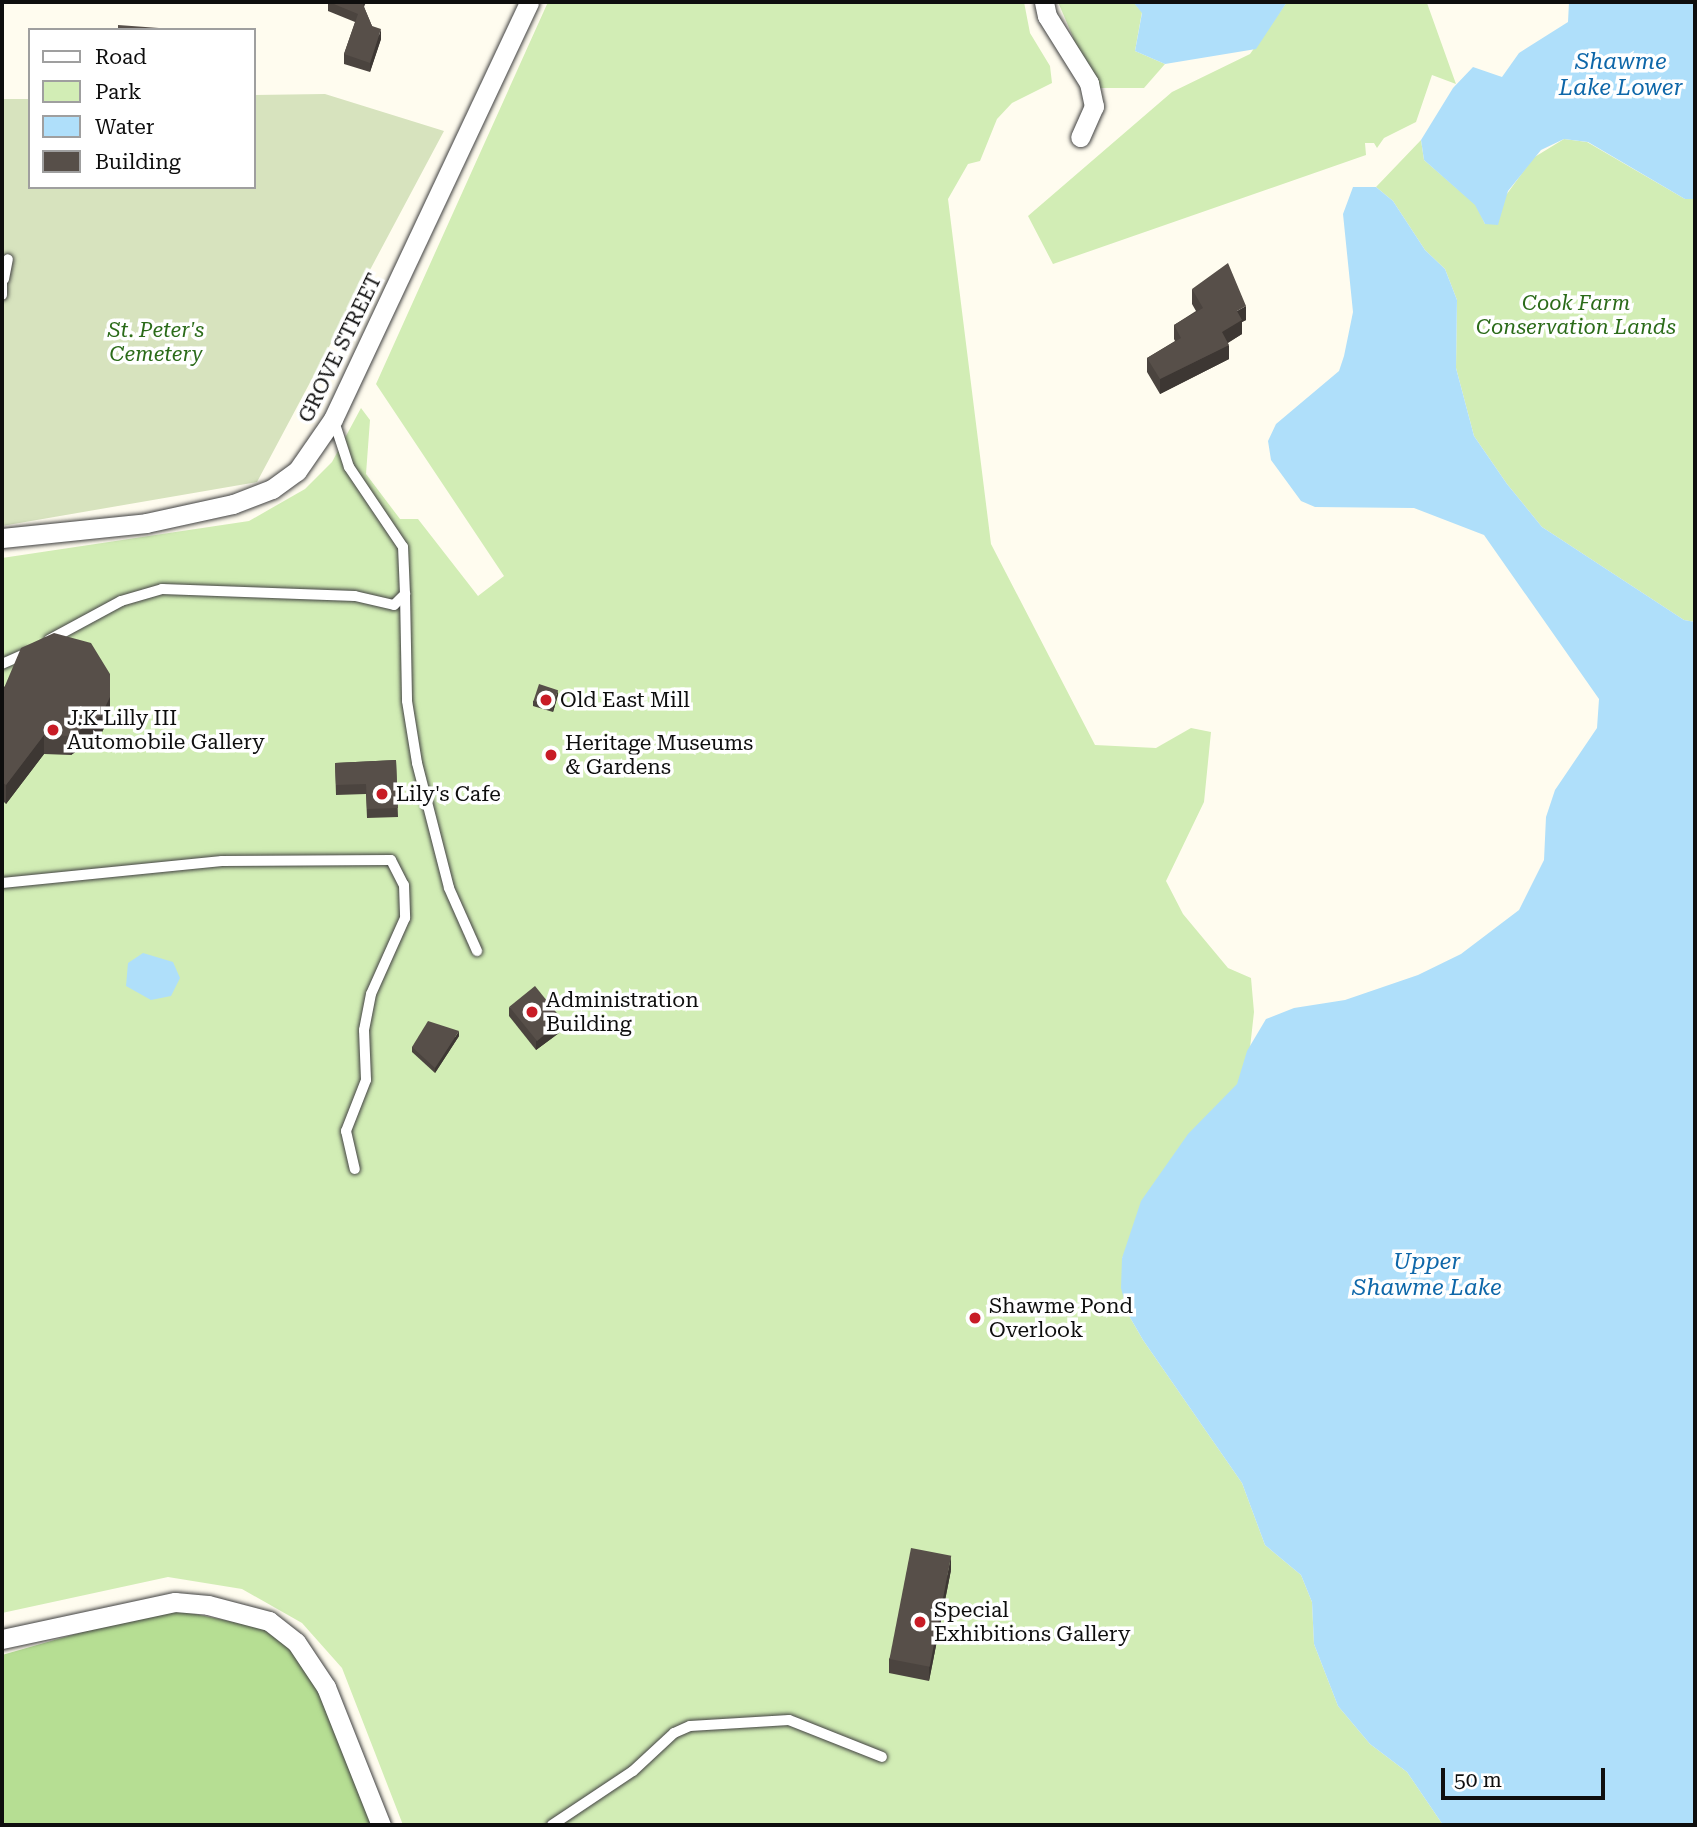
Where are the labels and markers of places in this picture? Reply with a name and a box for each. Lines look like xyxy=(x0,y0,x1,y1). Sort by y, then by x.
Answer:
place label: Old East Mill xyxy=(560,687,690,713)
marker: Old East Mill xyxy=(538,692,554,708)
place label: J.K Lilly III Automobile Gallery xyxy=(67,705,265,755)
marker: J.K Lilly III Automobile Gallery xyxy=(45,722,61,738)
place label: Heritage Museums & Gardens xyxy=(565,730,753,780)
marker: Heritage Museums & Gardens xyxy=(543,747,559,763)
place label: Lily's Cafe xyxy=(396,781,501,807)
marker: Lily's Cafe xyxy=(374,786,390,802)
place label: Administration Building xyxy=(546,987,699,1037)
marker: Administration Building xyxy=(524,1004,540,1020)
place label: Shawme Pond Overlook xyxy=(989,1293,1133,1343)
marker: Shawme Pond Overlook xyxy=(967,1310,983,1326)
place label: Special Exhibitions Gallery xyxy=(934,1597,1130,1647)
marker: Special Exhibitions Gallery xyxy=(912,1614,928,1630)

